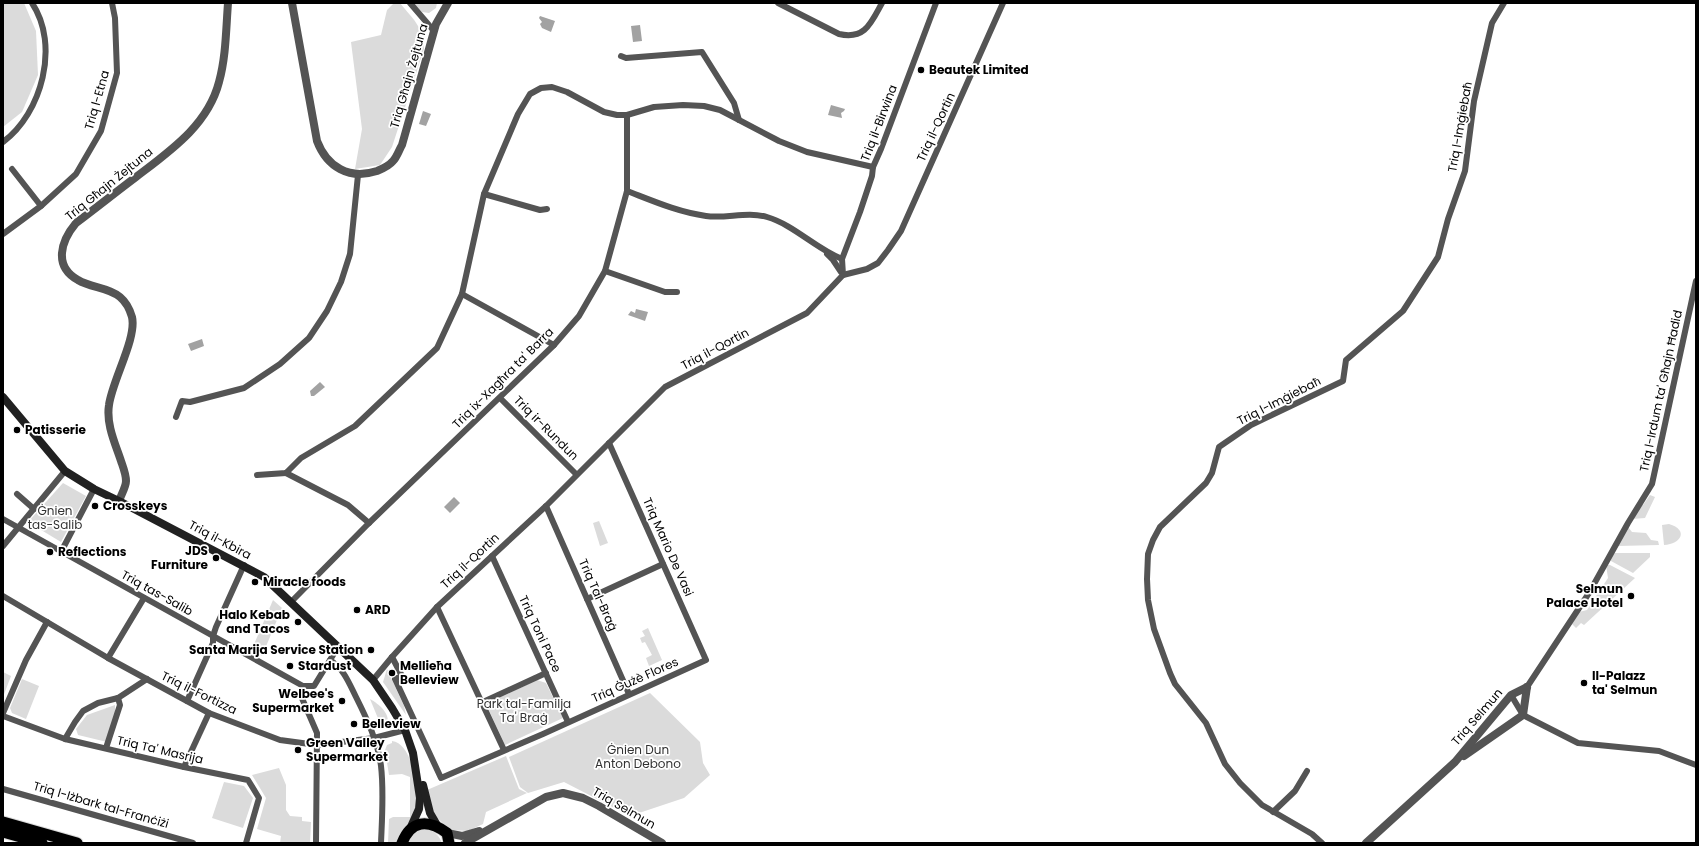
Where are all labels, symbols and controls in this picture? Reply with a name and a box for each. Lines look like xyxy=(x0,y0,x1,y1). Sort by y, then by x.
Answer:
street label: Triq Għajn Żejtuna xyxy=(385,22,432,130)
place label: Beautek Limited xyxy=(929,61,1029,78)
marker: Beautek Limited xyxy=(916,65,926,75)
street label: Triq l-Etna xyxy=(80,68,113,132)
street label: Triq l-Imġiebaħ xyxy=(1443,80,1476,173)
street label: Triq il-Birwina xyxy=(856,82,901,164)
street label: Triq il-Qortin xyxy=(912,89,959,164)
street label: Triq Għajn Żejtuna xyxy=(61,143,156,224)
street label: Triq l-Irdum ta' Għajn Ħadid xyxy=(1635,308,1686,473)
street label: Triq ix-Xagħra ta' Barra xyxy=(448,323,557,432)
street label: Triq il-Qortin xyxy=(678,324,752,374)
street label: Triq l-Imġiebaħ xyxy=(1234,372,1323,429)
street label: Triq ir-Rundun xyxy=(510,391,583,464)
place label: Patisserie xyxy=(25,421,87,438)
marker: Patisserie xyxy=(12,425,22,435)
street label: Triq Mario De Vasi xyxy=(639,495,698,599)
place label: Crosskeys xyxy=(103,497,168,514)
marker: Crosskeys xyxy=(90,501,100,511)
park label: Ġnien tas-Salib xyxy=(28,502,82,533)
street label: Triq il-Kbira xyxy=(186,516,255,563)
street label: Triq il-Qortin xyxy=(437,529,503,592)
place label: JDS Furniture xyxy=(151,542,209,573)
place label: Reflections xyxy=(58,543,127,560)
marker: Reflections xyxy=(45,547,55,557)
marker: JDS Furniture xyxy=(211,553,221,563)
street label: Triq Tal-Braġ xyxy=(575,556,622,634)
street label: Triq tas-Salib xyxy=(118,566,196,619)
place label: Miracle foods xyxy=(263,573,346,590)
marker: Miracle foods xyxy=(250,577,260,587)
place label: Selmun Palace Hotel xyxy=(1546,580,1623,611)
marker: Selmun Palace Hotel xyxy=(1626,591,1636,601)
street label: Triq Toni Pace xyxy=(515,593,566,675)
place label: ARD xyxy=(365,601,391,618)
marker: ARD xyxy=(352,605,362,615)
place label: Halo Kebab and Tacos xyxy=(219,606,290,637)
marker: Halo Kebab and Tacos xyxy=(293,617,303,627)
place label: Santa Marija Service Station xyxy=(189,641,363,658)
marker: Santa Marija Service Station xyxy=(366,645,376,655)
street label: Triq Ġużè Flores xyxy=(589,653,681,706)
place label: Stardust xyxy=(298,657,351,674)
place label: Mellieħa Belleview xyxy=(400,657,459,688)
marker: Stardust xyxy=(285,661,295,671)
street label: Triq il-Fortizza xyxy=(159,667,240,718)
place label: Il-Palazz ta' Selmun xyxy=(1592,667,1657,698)
marker: Mellieħa Belleview xyxy=(387,668,397,678)
marker: Il-Palazz ta' Selmun xyxy=(1579,678,1589,688)
place label: Welbee's Supermarket xyxy=(252,685,334,716)
street label: Triq Selmun xyxy=(1447,685,1506,749)
park label: Park tal-Familja Ta' Braġ xyxy=(477,695,571,726)
marker: Welbee's Supermarket xyxy=(337,696,347,706)
place label: Belleview xyxy=(362,715,421,732)
marker: Belleview xyxy=(349,719,359,729)
street label: Triq Ta' Masrija xyxy=(115,731,205,768)
place label: Green Valley Supermarket xyxy=(306,734,388,765)
park label: Ġnien Dun Anton Debono xyxy=(595,741,681,772)
marker: Green Valley Supermarket xyxy=(293,745,303,755)
street label: Triq l-Iżbark tal-Franċiżi xyxy=(31,777,171,832)
street label: Triq Selmun xyxy=(590,783,659,833)

